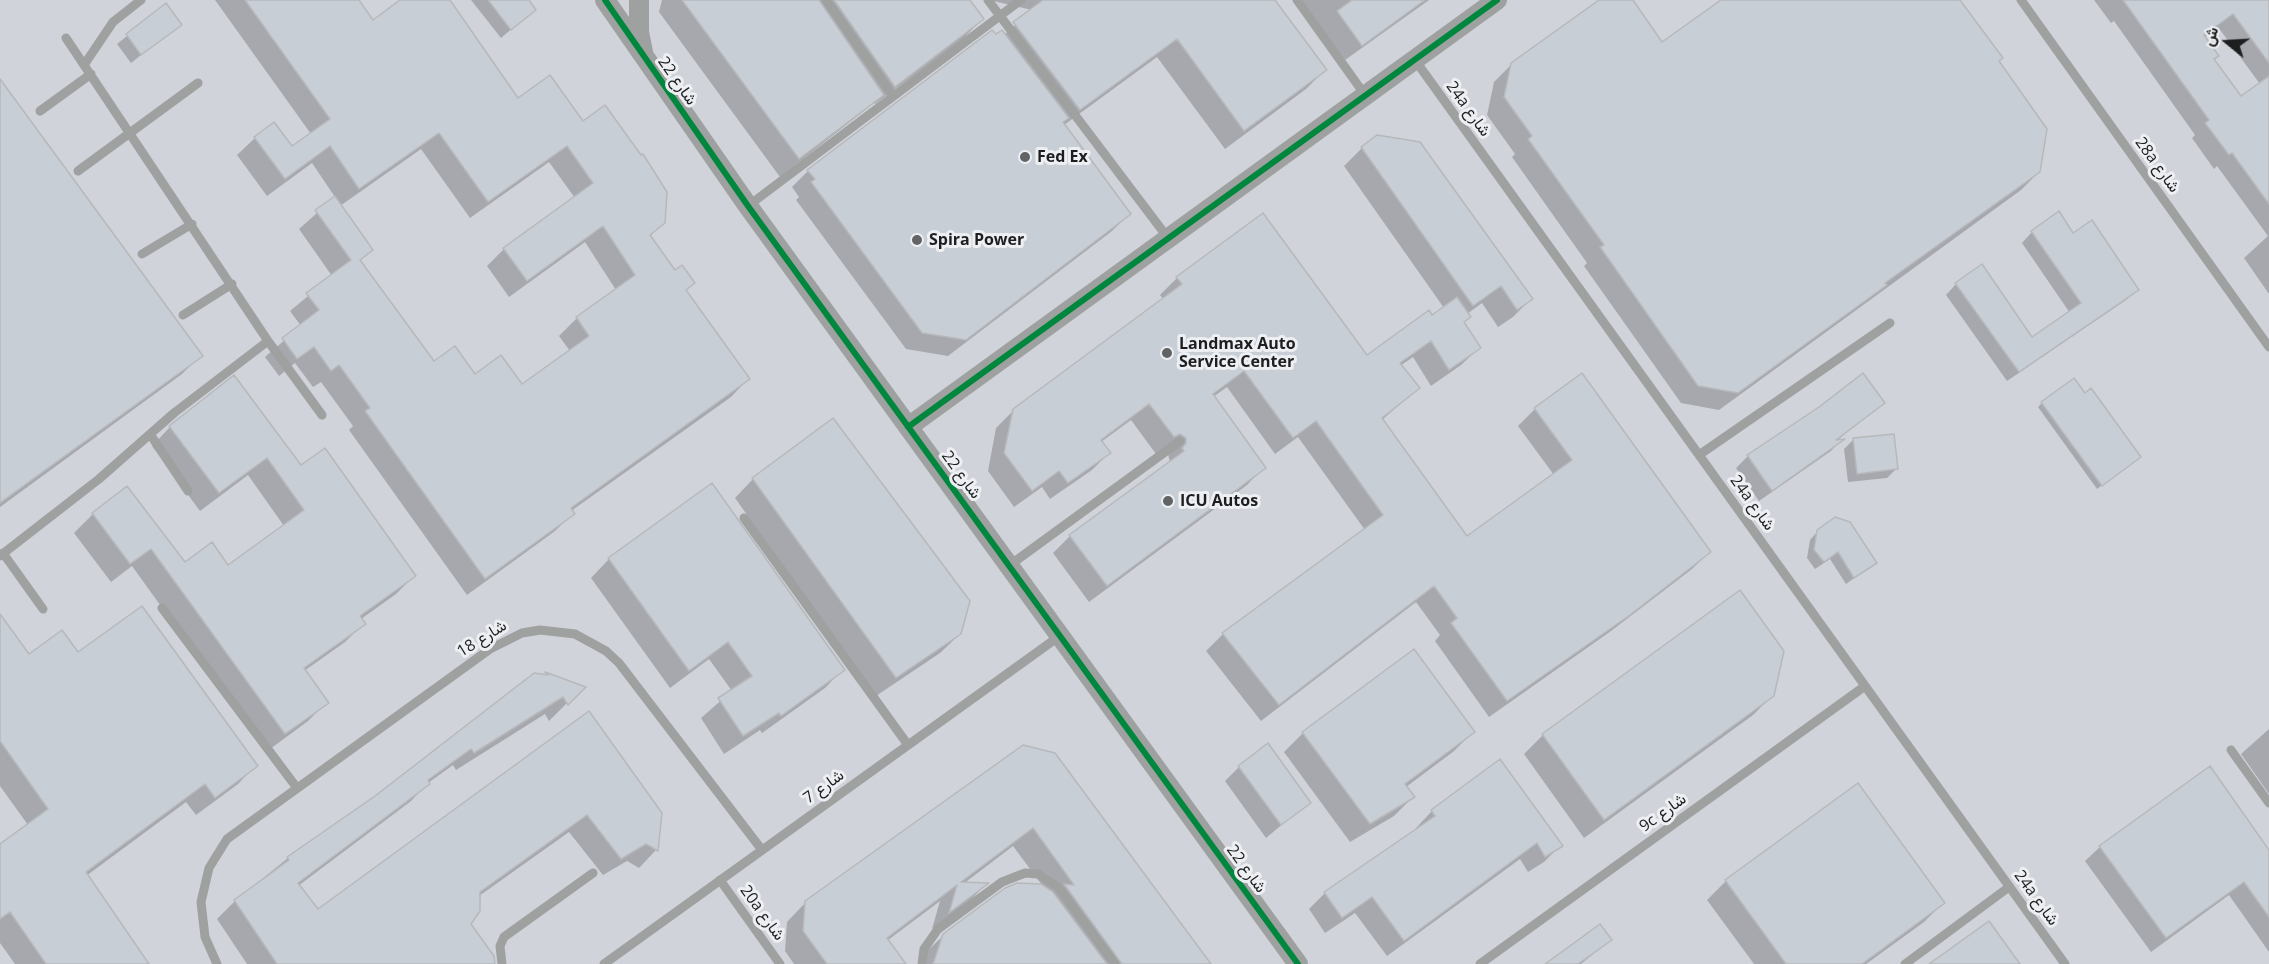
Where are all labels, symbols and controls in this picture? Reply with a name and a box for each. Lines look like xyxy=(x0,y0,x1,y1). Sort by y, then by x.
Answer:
north arrow xyxy=(2197,12,2257,72)
text: ش xyxy=(2196,24,2223,49)
street label: شارع 22 xyxy=(653,53,701,109)
street label: 24a شارع xyxy=(1442,78,1494,140)
street label: 28a شارع xyxy=(2131,134,2183,196)
place label: Fed Ex xyxy=(1037,147,1088,167)
marker: Fed Ex xyxy=(1018,150,1032,164)
place label: Spira Power xyxy=(929,230,1024,250)
marker: Spira Power xyxy=(910,233,924,247)
place label: Landmax Auto Service Center xyxy=(1179,334,1296,372)
marker: Landmax Auto Service Center xyxy=(1160,346,1174,360)
street label: شارع 22 xyxy=(937,447,985,503)
street label: 24a شارع xyxy=(1726,472,1778,534)
place label: ICU Autos xyxy=(1180,491,1258,511)
marker: ICU Autos xyxy=(1161,494,1175,508)
street label: شارع 18 xyxy=(454,616,510,662)
street label: شارع 7 xyxy=(800,766,848,808)
street label: 9c شارع xyxy=(1636,790,1690,836)
street label: شارع 22 xyxy=(1222,841,1270,897)
street label: 24a شارع xyxy=(2010,867,2062,929)
street label: 20a شارع xyxy=(736,882,788,944)

